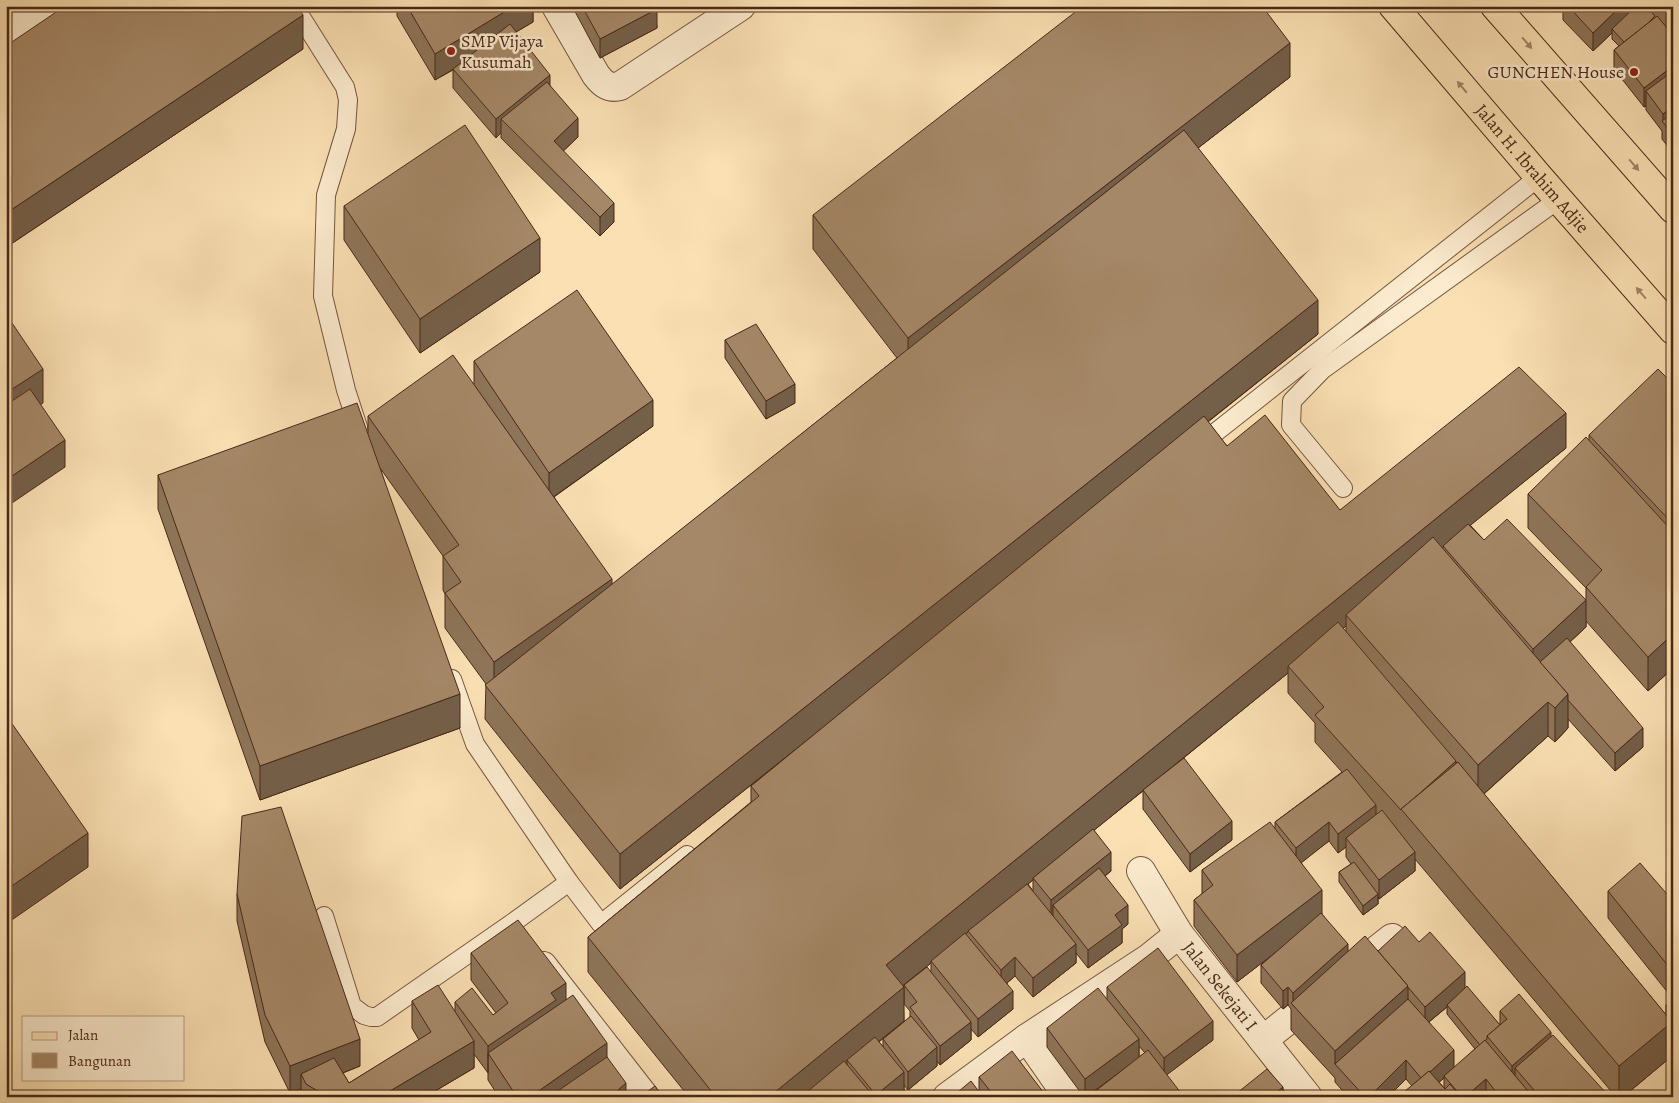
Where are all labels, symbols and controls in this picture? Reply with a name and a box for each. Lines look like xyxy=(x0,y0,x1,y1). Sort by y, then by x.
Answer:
place label: SMP Vijaya Kusumah xyxy=(461,29,544,74)
one-way arrow xyxy=(1521,36,1533,48)
marker: SMP Vijaya Kusumah xyxy=(445,45,457,57)
place label: GUNCHEN House xyxy=(1488,60,1624,84)
marker: GUNCHEN House xyxy=(1628,66,1640,78)
one-way arrow xyxy=(1457,81,1468,94)
street label: Jalan H. Ibrahim Adjie xyxy=(1470,99,1595,238)
one-way arrow xyxy=(1628,158,1640,170)
one-way arrow xyxy=(1635,286,1646,299)
street label: Jalan Sekejati I xyxy=(1177,936,1263,1036)
legend xyxy=(22,1016,185,1080)
text: Jalan xyxy=(68,1025,98,1045)
text: Bangunan xyxy=(68,1051,131,1071)

